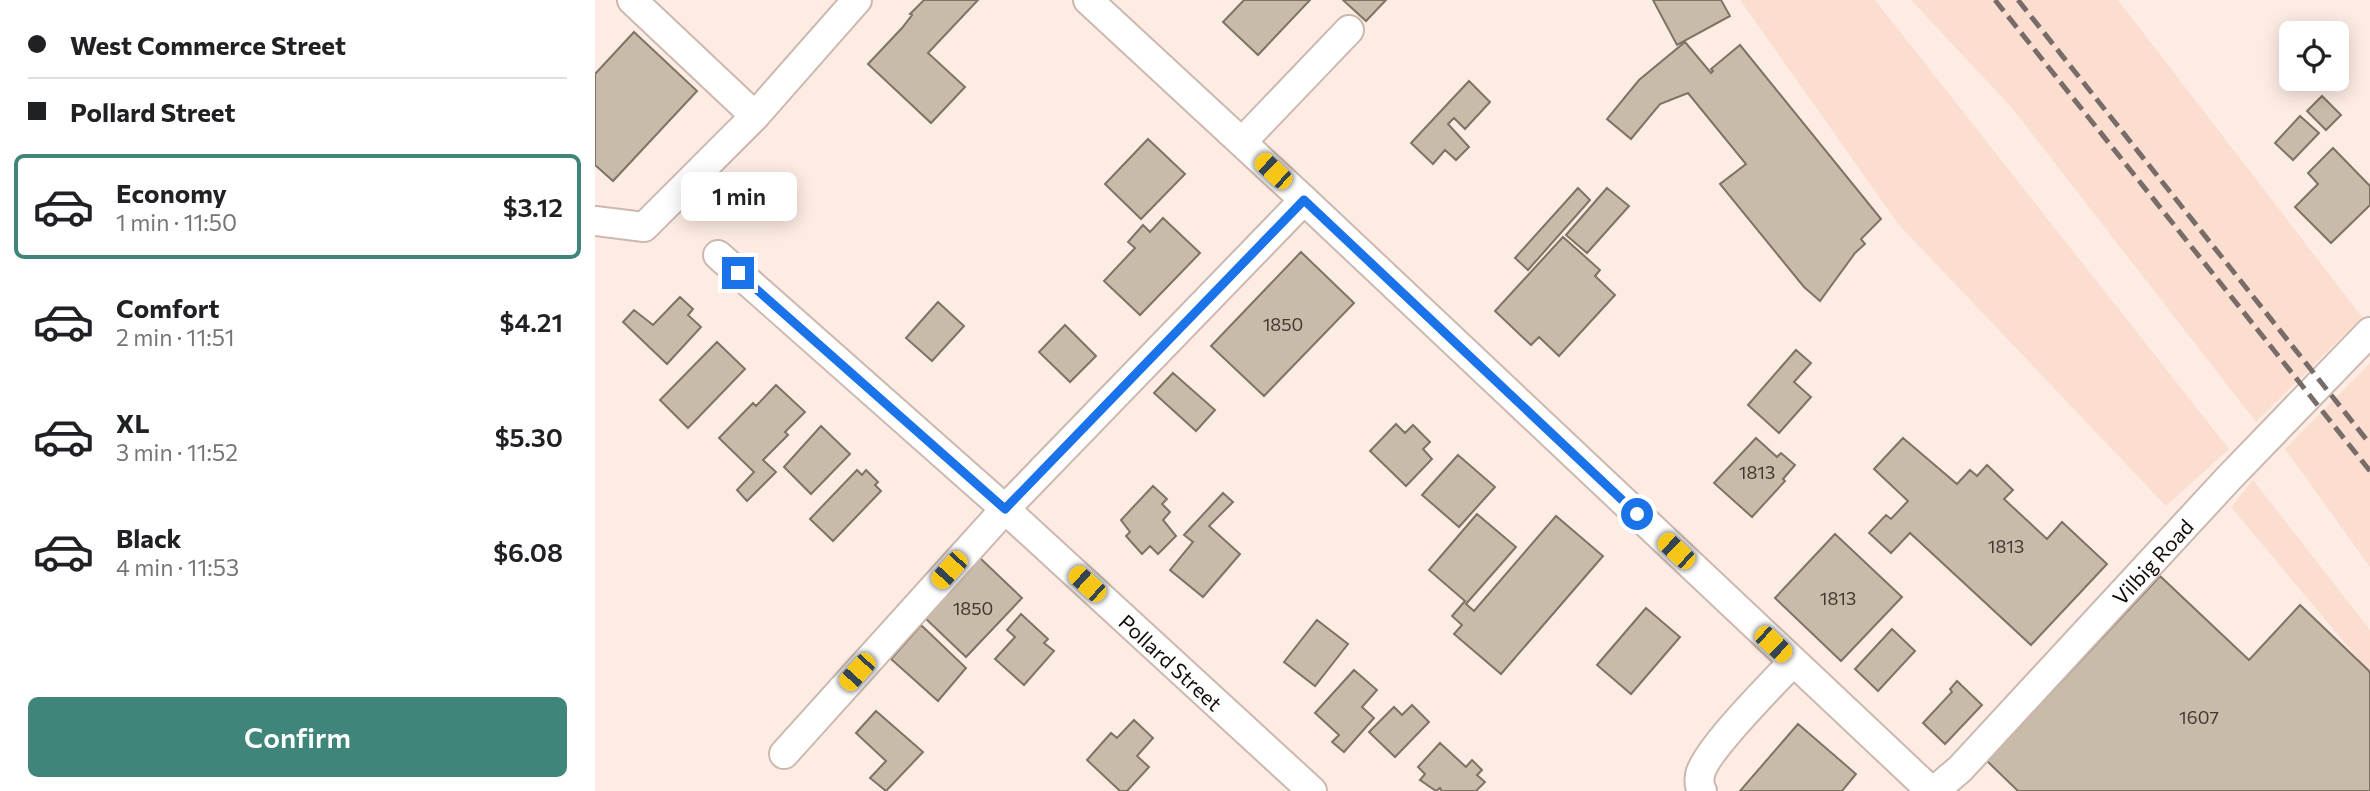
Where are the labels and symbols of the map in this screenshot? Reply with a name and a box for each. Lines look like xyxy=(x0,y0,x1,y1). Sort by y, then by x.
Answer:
car xyxy=(1251,149,1296,193)
callout: 1 min xyxy=(680,172,796,220)
route end xyxy=(722,257,754,289)
house number: 1850 xyxy=(1263,313,1303,335)
house number: 1813 xyxy=(1739,461,1775,483)
route start xyxy=(1621,498,1653,530)
street label: Vilbig Road xyxy=(2106,513,2198,609)
car xyxy=(1654,529,1699,573)
house number: 1813 xyxy=(1988,535,2024,557)
car xyxy=(928,547,971,593)
car xyxy=(1065,562,1110,606)
house number: 1813 xyxy=(1820,587,1856,609)
house number: 1850 xyxy=(953,597,993,619)
street label: Pollard Street xyxy=(1115,608,1228,715)
car xyxy=(1751,622,1796,666)
car xyxy=(836,649,879,695)
house number: 1607 xyxy=(2179,706,2219,728)

